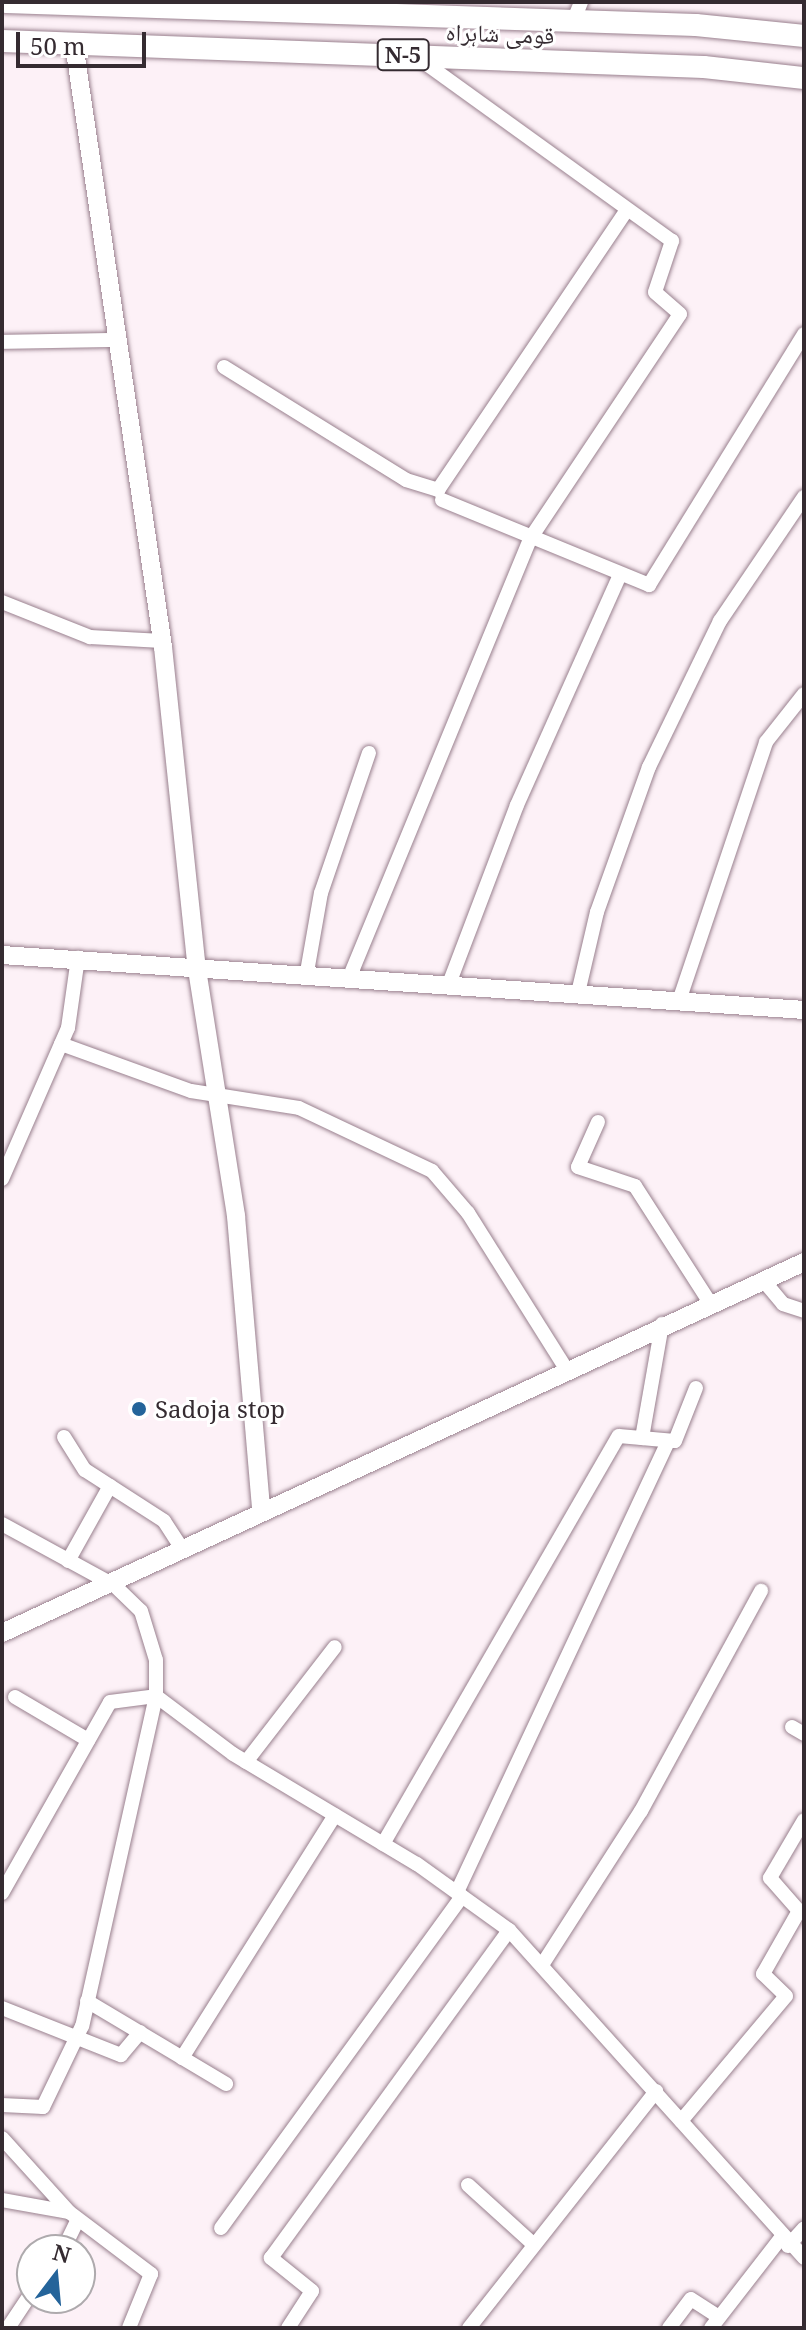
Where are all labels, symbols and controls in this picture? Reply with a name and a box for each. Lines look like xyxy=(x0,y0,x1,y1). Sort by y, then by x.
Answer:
scale bar xyxy=(20,16,150,66)
street label: قومی شاہراہ xyxy=(445,17,555,49)
text: 50 m xyxy=(30,29,86,62)
road number: N-5 xyxy=(375,37,431,73)
place label: Sadoja stop xyxy=(155,1395,285,1423)
marker: Sadoja stop xyxy=(130,1400,148,1418)
north arrow xyxy=(16,2234,96,2314)
text: N xyxy=(50,2236,75,2270)

